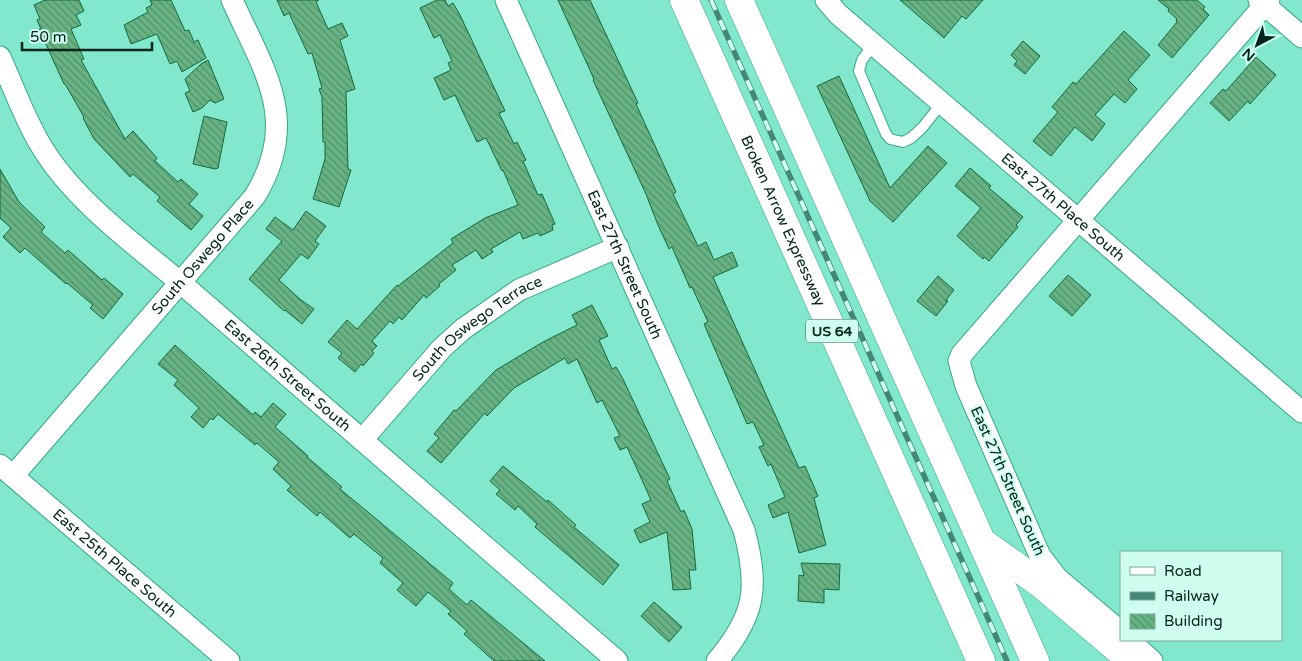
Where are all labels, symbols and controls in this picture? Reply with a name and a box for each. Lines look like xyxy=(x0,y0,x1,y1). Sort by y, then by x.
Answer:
scale bar xyxy=(22,20,152,52)
north arrow xyxy=(1232,20,1282,70)
text: 50 m xyxy=(30,28,67,46)
text: N xyxy=(1239,44,1259,65)
street label: Broken Arrow Expressway xyxy=(737,132,829,309)
street label: East 27th Place South xyxy=(998,149,1129,265)
street label: East 27th Street South xyxy=(584,187,666,342)
street label: South Oswego Place xyxy=(148,195,257,318)
street label: South Oswego Terrace xyxy=(409,272,545,385)
street label: East 26th Street South xyxy=(221,316,355,435)
road number: US 64 xyxy=(806,320,858,342)
street label: East 27th Street South xyxy=(967,404,1049,558)
street label: East 25th Place South xyxy=(49,505,180,621)
legend xyxy=(1120,551,1282,641)
text: Road xyxy=(1164,562,1202,580)
text: Railway xyxy=(1164,587,1219,605)
text: Building xyxy=(1164,612,1223,630)

